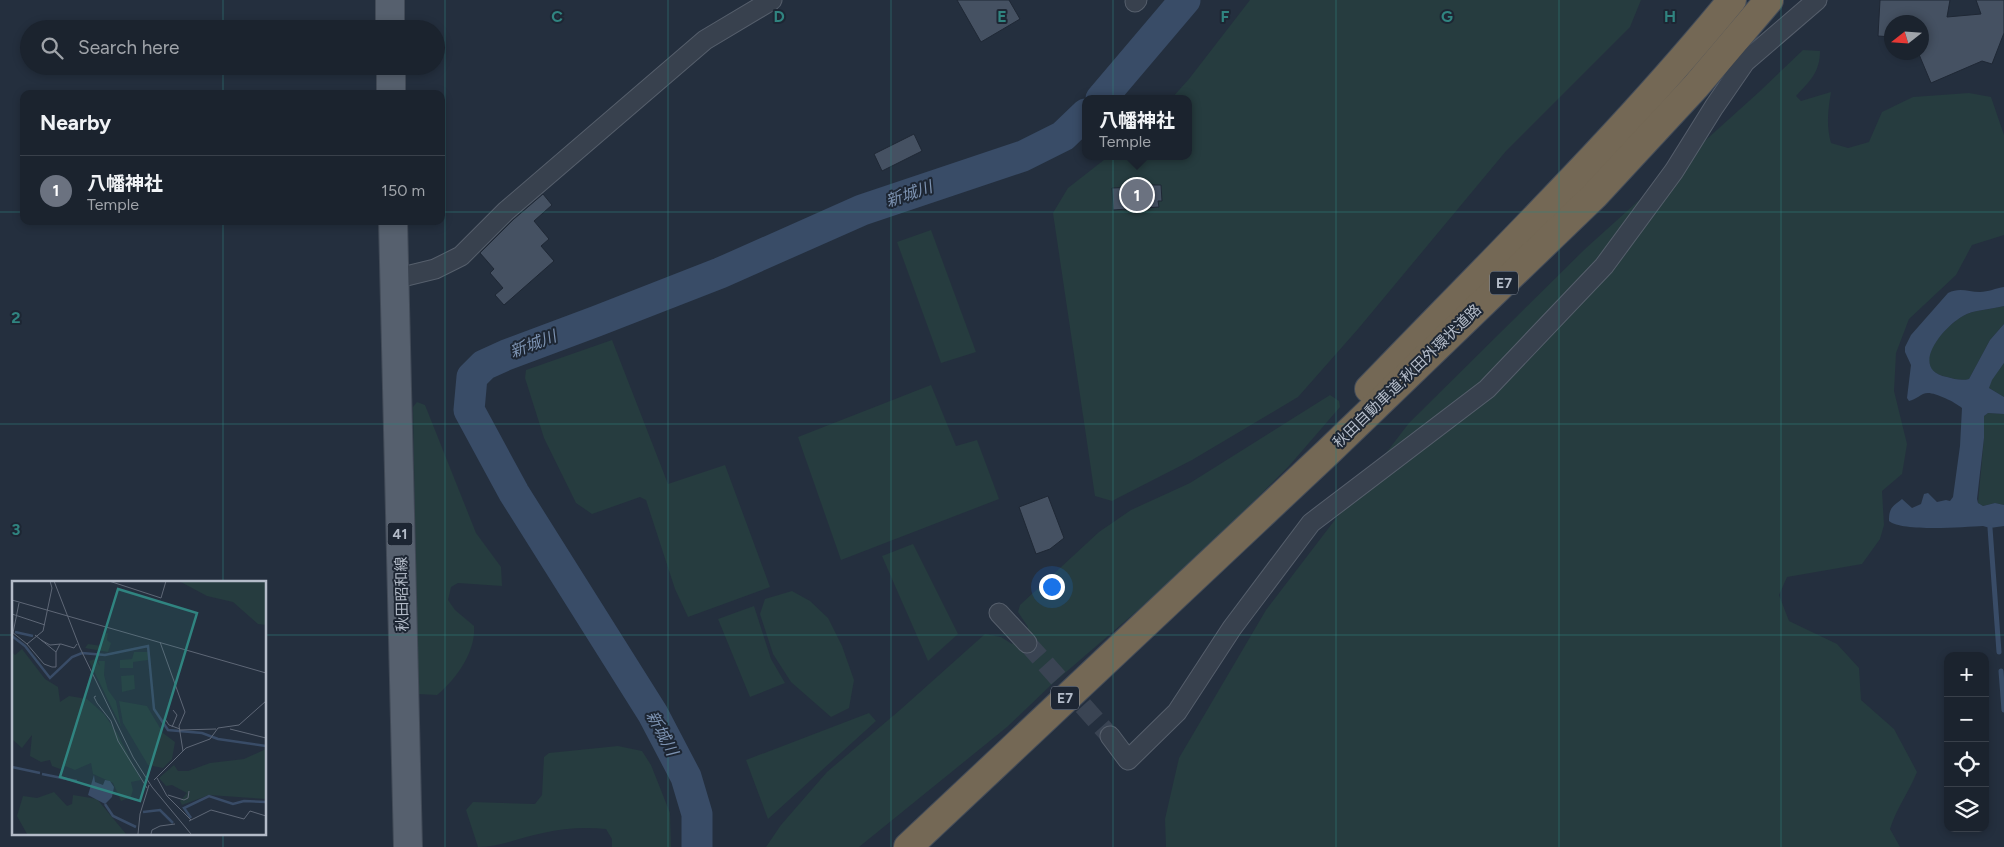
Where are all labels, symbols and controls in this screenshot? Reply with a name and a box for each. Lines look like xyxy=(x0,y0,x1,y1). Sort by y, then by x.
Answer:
text: C xyxy=(551,7,563,26)
text: D xyxy=(773,7,785,26)
text: E xyxy=(997,7,1007,26)
text: F xyxy=(1221,7,1230,26)
text: G xyxy=(1441,7,1453,26)
text: H xyxy=(1664,7,1676,26)
north arrow xyxy=(1884,15,1929,60)
search box xyxy=(20,20,445,75)
icon: search xyxy=(38,34,66,62)
text: Search here xyxy=(78,36,180,59)
popup xyxy=(1082,95,1192,160)
text: 八幡神社 xyxy=(1099,109,1175,132)
text: Nearby xyxy=(40,110,111,135)
text: Temple xyxy=(1099,132,1151,151)
text: 八幡神社 xyxy=(87,172,163,195)
pin: 1 xyxy=(1121,176,1153,214)
water label: 新城川 xyxy=(883,177,937,211)
text: 1 xyxy=(53,181,59,200)
text: 150 m xyxy=(381,181,425,200)
text: Temple xyxy=(87,195,139,214)
road number: E7 xyxy=(1490,272,1518,294)
street label: 秋田自動車道;秋田外環状道路 xyxy=(1329,300,1485,452)
text: 2 xyxy=(11,308,21,327)
water label: 新城川 xyxy=(507,326,561,361)
text: 3 xyxy=(12,520,21,539)
road number: 41 xyxy=(388,522,412,546)
street label: 秋田昭和線 xyxy=(392,556,412,632)
your location xyxy=(1039,574,1065,600)
inset map xyxy=(12,581,266,834)
map controls xyxy=(1944,652,1989,832)
button: + xyxy=(1944,652,1989,697)
road number: E7 xyxy=(1051,686,1079,710)
button: − xyxy=(1944,697,1989,742)
water label: 新城川 xyxy=(642,707,683,760)
button: locate xyxy=(1944,742,1989,787)
button: layers xyxy=(1944,787,1989,832)

